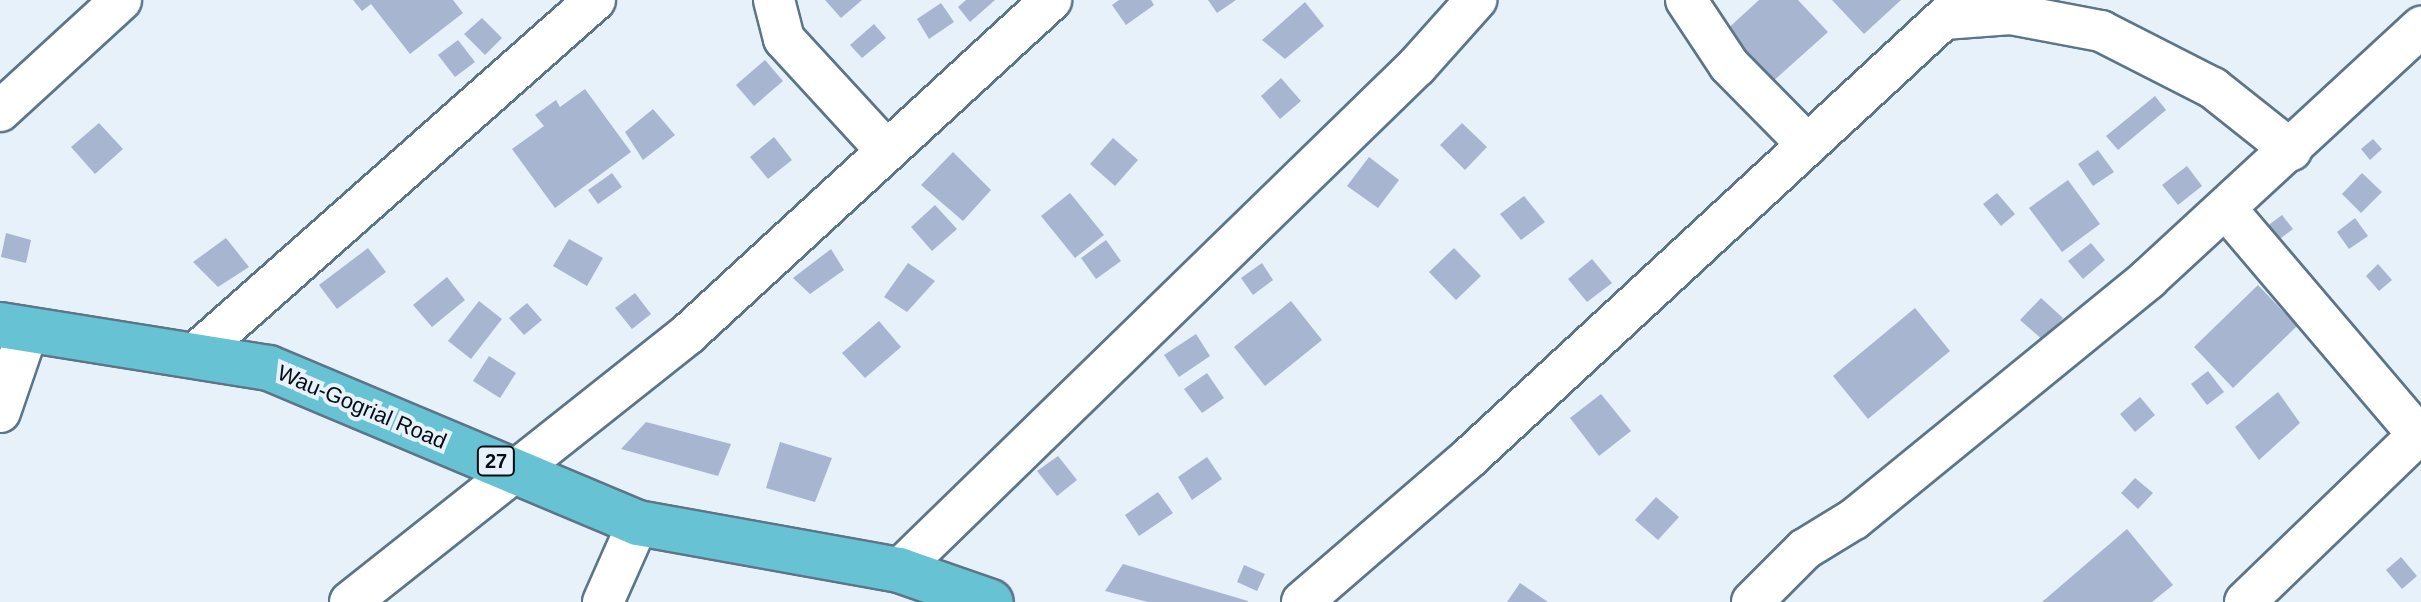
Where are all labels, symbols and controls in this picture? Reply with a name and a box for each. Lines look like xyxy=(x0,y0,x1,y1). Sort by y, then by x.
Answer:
street label: Wau-Gogrial Road xyxy=(273,359,451,455)
road number: 27 xyxy=(476,445,516,477)

